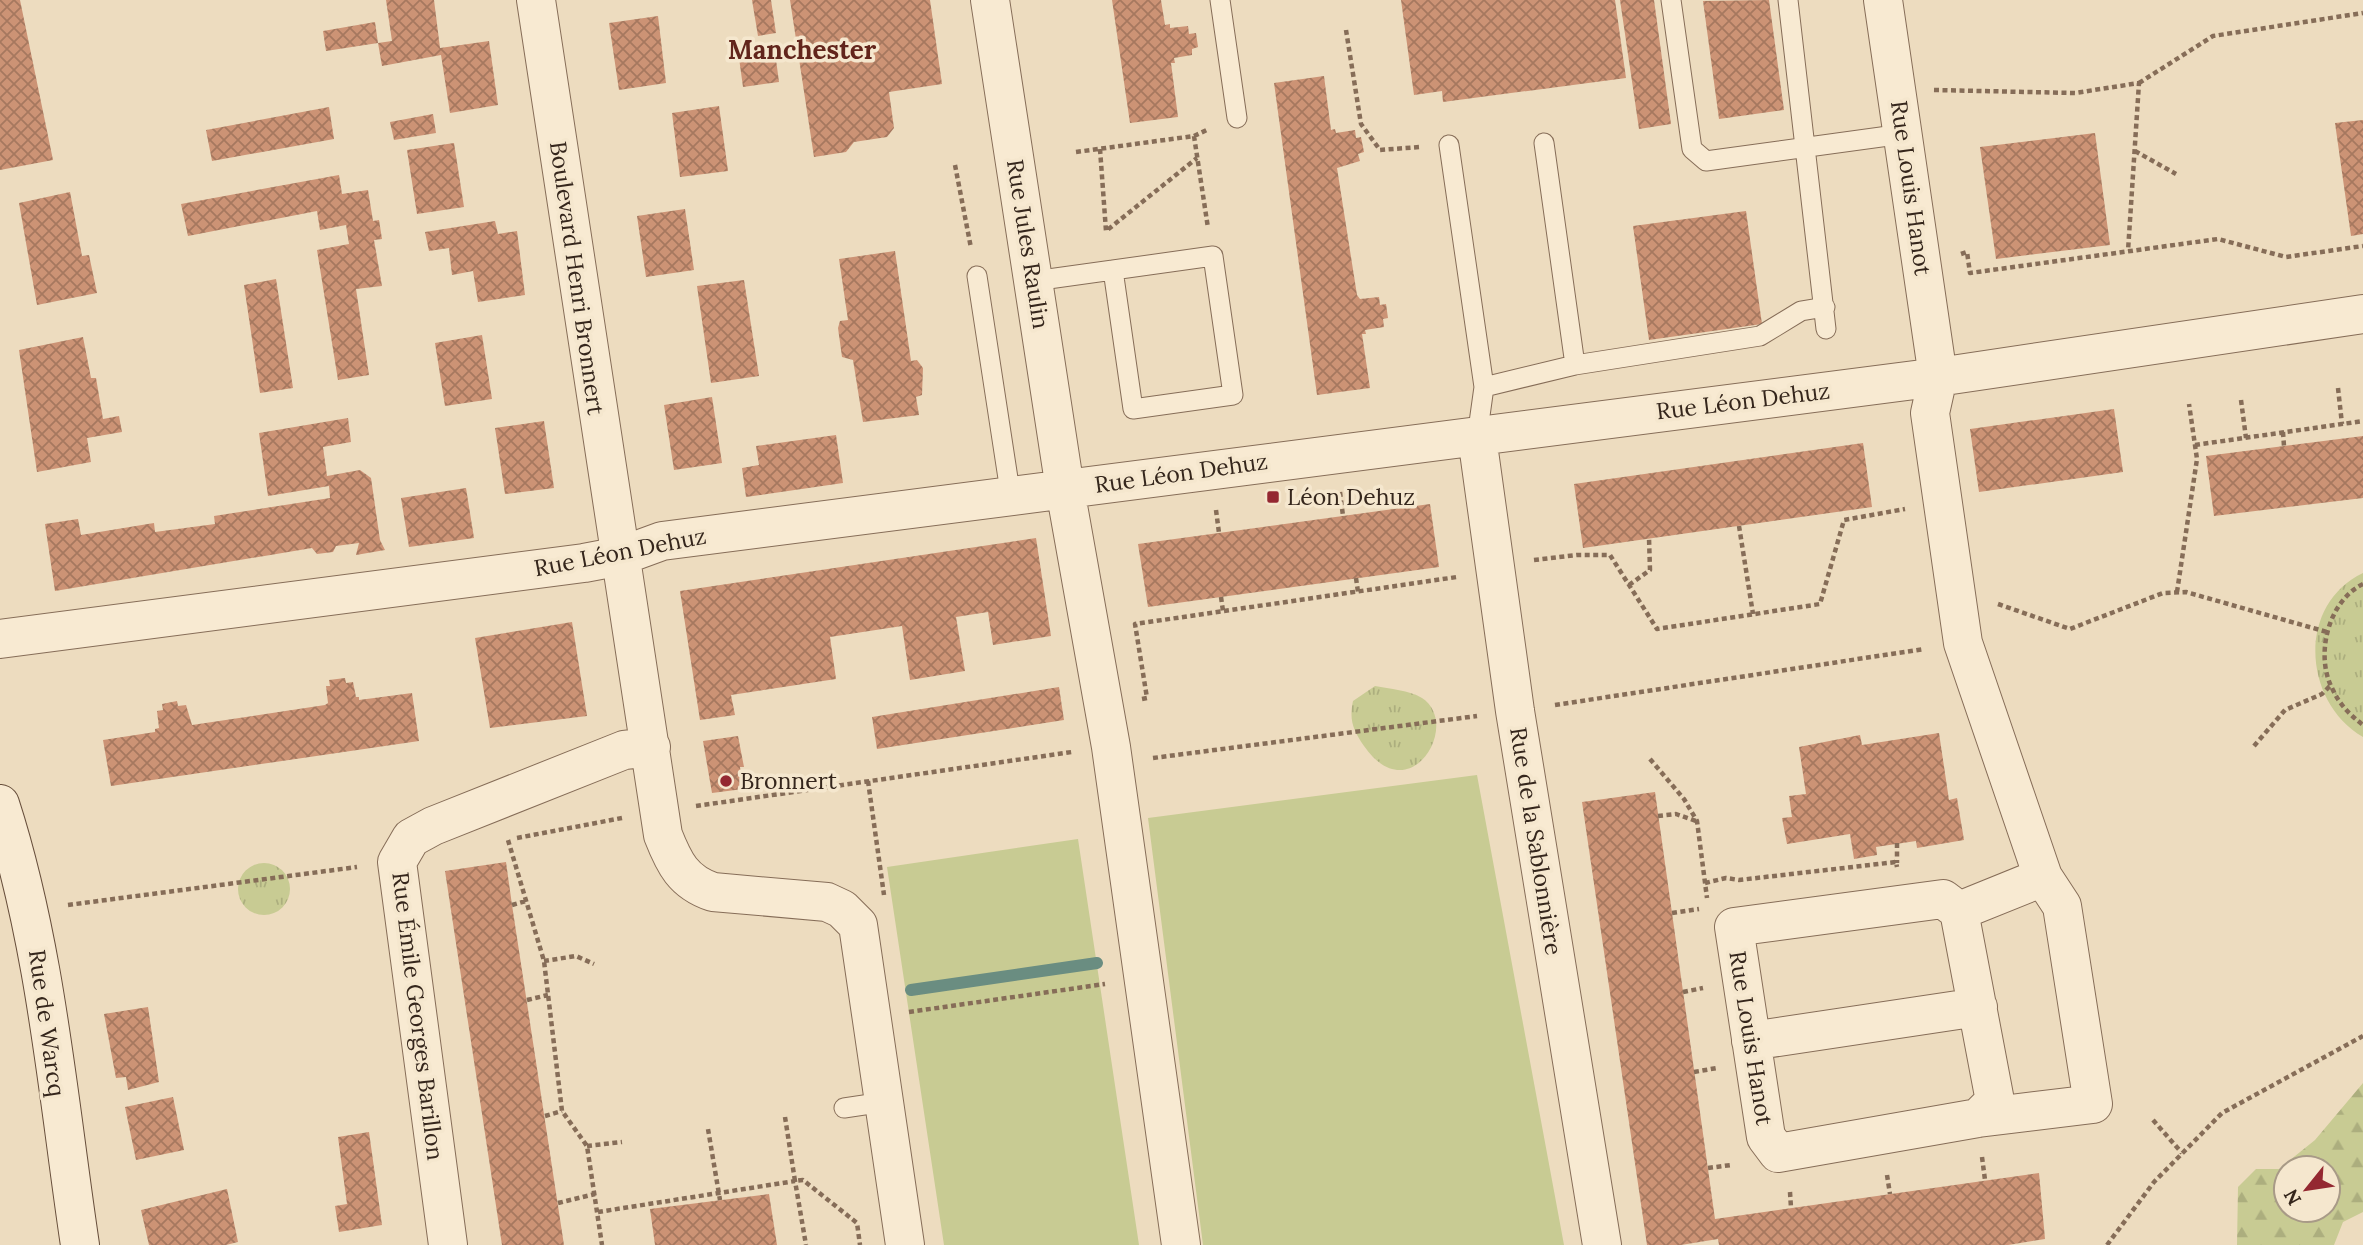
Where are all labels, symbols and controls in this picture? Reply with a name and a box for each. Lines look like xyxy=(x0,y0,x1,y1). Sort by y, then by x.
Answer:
district label: Manchester xyxy=(728,33,877,66)
street label: Rue Louis Hanot xyxy=(1885,99,1938,277)
street label: Boulevard Henri Bronnert xyxy=(544,139,611,417)
street label: Rue Jules Raulin xyxy=(1001,157,1056,331)
street label: Rue Léon Dehuz xyxy=(1654,375,1831,426)
street label: Rue Léon Dehuz xyxy=(1092,446,1269,499)
place label: Léon Dehuz xyxy=(1287,482,1415,511)
marker: Léon Dehuz xyxy=(1265,489,1281,505)
street label: Rue Léon Dehuz xyxy=(531,521,708,582)
street label: Rue de la Sablonnière xyxy=(1504,725,1569,957)
place label: Bronnert xyxy=(740,766,837,795)
marker: Bronnert xyxy=(718,773,734,789)
street label: Rue Émile Georges Barillon xyxy=(386,870,451,1162)
street label: Rue de Warcq xyxy=(23,948,72,1098)
street label: Rue Louis Hanot xyxy=(1723,949,1780,1127)
north arrow xyxy=(2272,1154,2342,1224)
text: N xyxy=(2278,1185,2306,1210)

